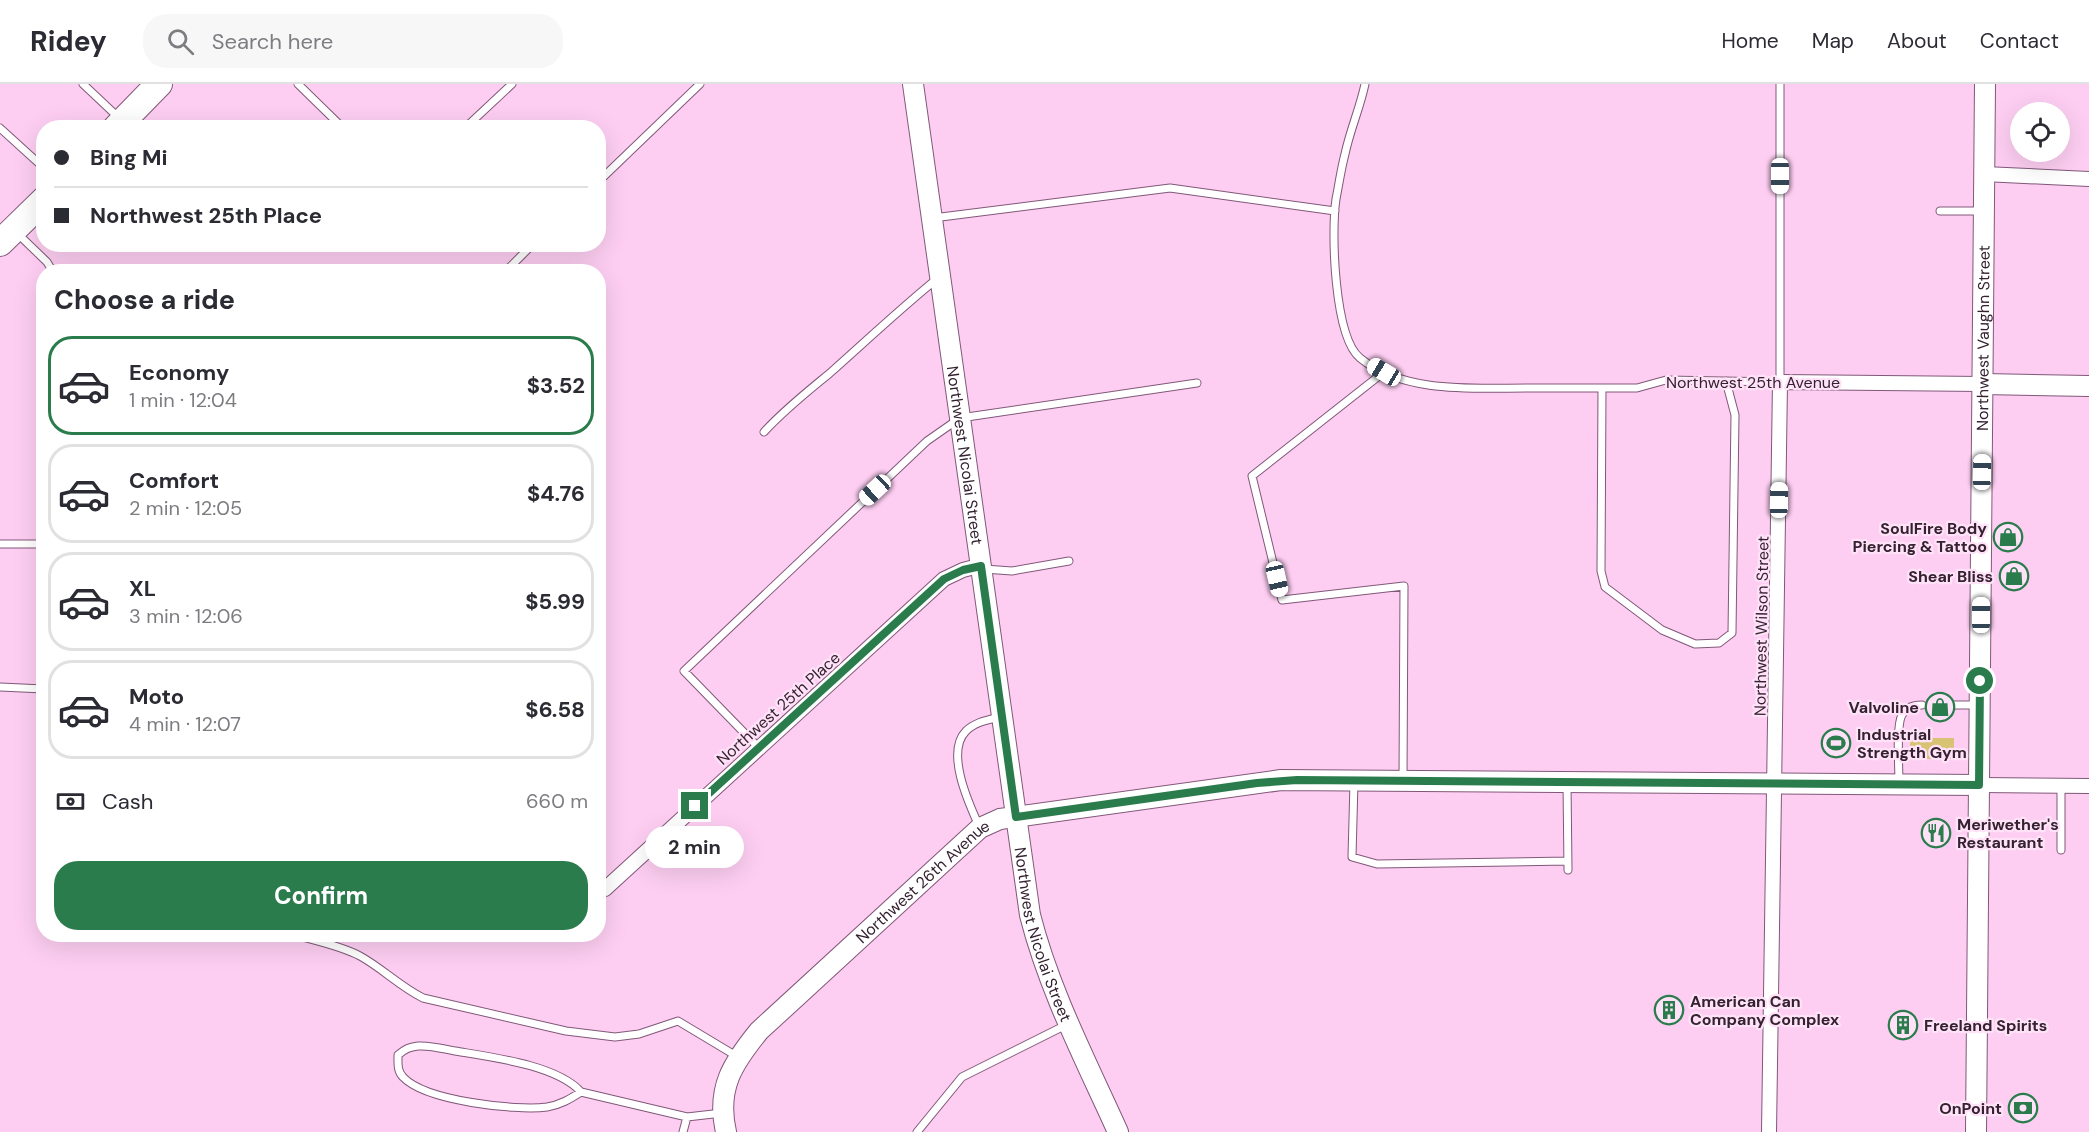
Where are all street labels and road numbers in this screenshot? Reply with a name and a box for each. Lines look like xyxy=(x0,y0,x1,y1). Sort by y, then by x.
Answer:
street label: Northwest Vaughn Street xyxy=(1972,245,1995,431)
street label: Northwest Nicolai Street xyxy=(942,365,988,546)
street label: Northwest 25th Avenue xyxy=(1666,372,1840,393)
street label: Northwest Wilson Street xyxy=(1749,536,1774,716)
street label: Northwest 25th Place xyxy=(712,647,845,770)
street label: Northwest 26th Avenue xyxy=(851,815,993,948)
street label: Northwest Nicolai Street xyxy=(1010,846,1076,1025)

